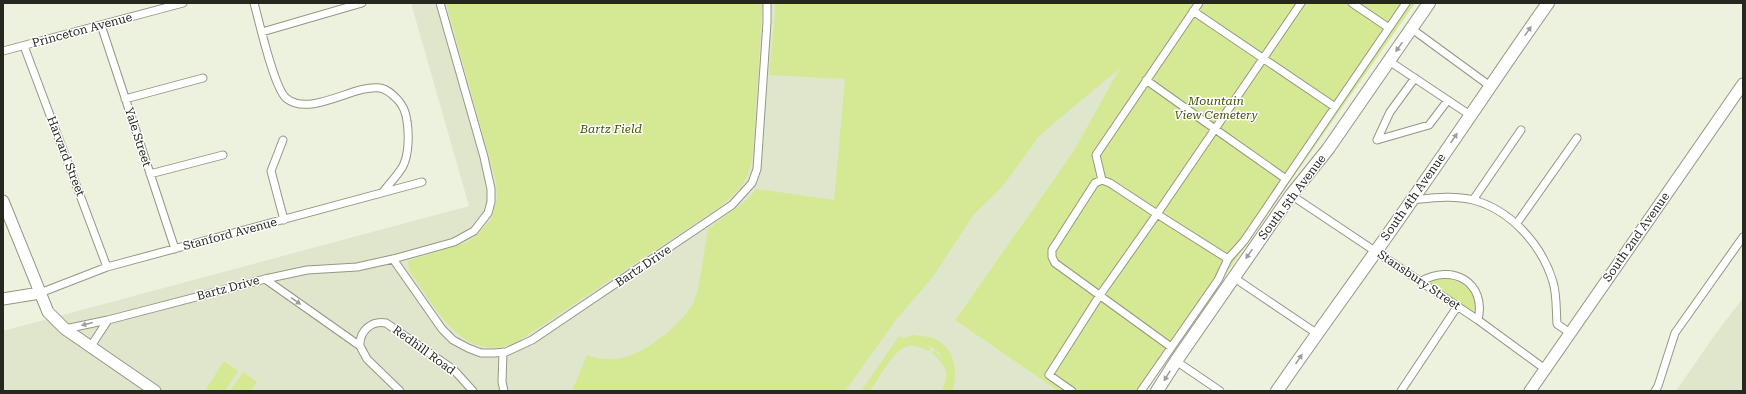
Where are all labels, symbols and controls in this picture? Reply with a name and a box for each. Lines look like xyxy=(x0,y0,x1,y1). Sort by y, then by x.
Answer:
street label: Princeton Avenue xyxy=(30,10,134,50)
one-way arrow xyxy=(1524,26,1532,37)
one-way arrow xyxy=(1395,42,1403,52)
park label: Mountain View Cemetery xyxy=(1174,94,1258,122)
street label: Yale Street xyxy=(122,106,154,169)
street label: Harvard Street xyxy=(44,114,88,199)
park label: Bartz Field xyxy=(579,122,643,136)
one-way arrow xyxy=(1450,133,1458,143)
street label: South 5th Avenue xyxy=(1255,151,1329,242)
street label: South 4th Avenue xyxy=(1378,151,1448,243)
street label: South 2nd Avenue xyxy=(1600,189,1672,284)
street label: Stanford Avenue xyxy=(182,215,279,253)
street label: Bartz Drive xyxy=(612,242,674,290)
street label: Stansbury Street xyxy=(1375,247,1463,313)
one-way arrow xyxy=(1245,249,1253,259)
street label: Bartz Drive xyxy=(195,273,261,303)
one-way arrow xyxy=(291,297,302,305)
one-way arrow xyxy=(80,321,93,327)
street label: Redhill Road xyxy=(390,323,458,378)
one-way arrow xyxy=(1295,354,1303,364)
one-way arrow xyxy=(1163,370,1170,382)

